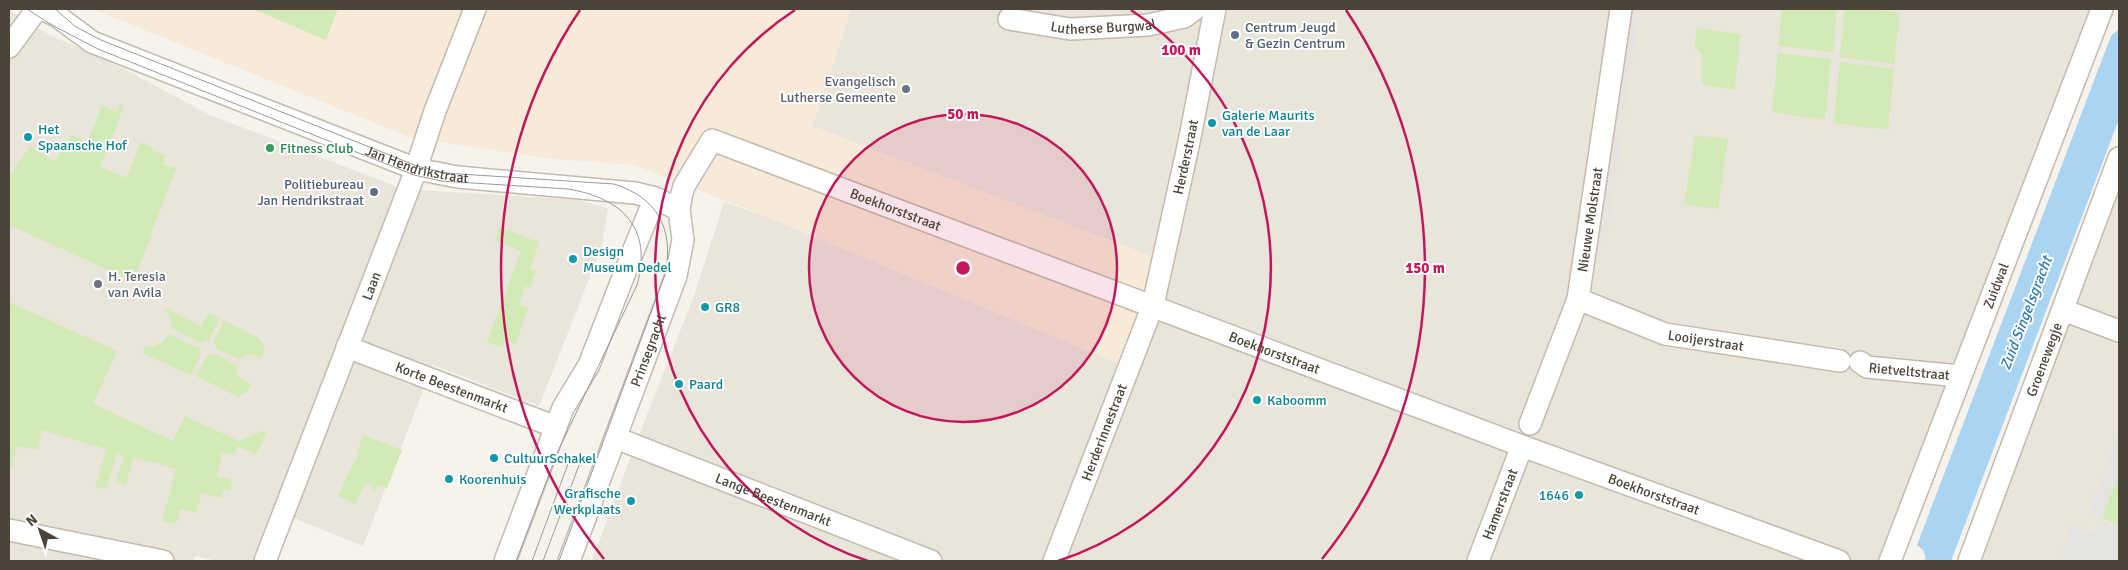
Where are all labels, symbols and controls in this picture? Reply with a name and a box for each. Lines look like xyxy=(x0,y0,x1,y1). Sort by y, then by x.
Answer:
street label: Lutherse Burgwal xyxy=(1049,15,1157,37)
place label: Centrum Jeugd & Gezin Centrum xyxy=(1245,19,1345,52)
marker: Centrum Jeugd & Gezin Centrum xyxy=(1229,29,1241,41)
text: 100 m xyxy=(1161,41,1201,59)
place label: Evangelisch Lutherse Gemeente xyxy=(780,73,896,106)
marker: Evangelisch Lutherse Gemeente xyxy=(900,83,912,95)
text: 50 m xyxy=(947,105,979,123)
place label: Galerie Maurits van de Laar xyxy=(1222,107,1315,140)
marker: Galerie Maurits van de Laar xyxy=(1206,117,1218,129)
street label: Herderstraat xyxy=(1169,118,1202,196)
place label: Het Spaansche Hof xyxy=(38,121,128,154)
marker: Het Spaansche Hof xyxy=(22,131,34,143)
place label: Fitness Club xyxy=(280,140,353,157)
marker: Fitness Club xyxy=(264,142,276,154)
street label: Jan Hendrikstraat xyxy=(363,142,469,186)
street label: Nieuwe Molstraat xyxy=(1574,166,1606,273)
place label: Politiebureau Jan Hendrikstraat xyxy=(258,176,364,209)
street label: Boekhorststraat xyxy=(848,184,944,234)
marker: Politiebureau Jan Hendrikstraat xyxy=(368,186,380,198)
place label: Design Museum Dedel xyxy=(583,243,672,276)
water label: Zuid Singelsgracht xyxy=(1996,252,2057,372)
marker: Design Museum Dedel xyxy=(567,253,579,265)
centre of rings xyxy=(954,259,972,277)
text: 150 m xyxy=(1405,259,1445,277)
street label: Zuidwal xyxy=(1979,260,2012,311)
place label: H. Teresia van Avila xyxy=(108,268,166,301)
street label: Laan xyxy=(358,269,384,302)
marker: H. Teresia van Avila xyxy=(92,278,104,290)
place label: GR8 xyxy=(715,299,740,316)
marker: GR8 xyxy=(699,301,711,313)
street label: Prinsegracht xyxy=(627,312,669,389)
street label: Groenewegje xyxy=(2022,320,2066,399)
street label: Looijerstraat xyxy=(1667,326,1745,355)
street label: Boekhorststraat xyxy=(1227,328,1322,377)
street label: Korte Beestenmarkt xyxy=(393,358,510,416)
street label: Rietveltstraat xyxy=(1868,359,1951,383)
place label: Paard xyxy=(689,376,723,393)
marker: Paard xyxy=(673,378,685,390)
street label: Herderinnestraat xyxy=(1077,381,1130,483)
place label: Kaboomm xyxy=(1267,392,1327,409)
marker: Kaboomm xyxy=(1251,394,1263,406)
place label: CultuurSchakel xyxy=(504,450,596,467)
marker: CultuurSchakel xyxy=(488,452,500,464)
street label: Hamerstraat xyxy=(1478,466,1521,542)
street label: Lange Beestenmarkt xyxy=(713,469,834,530)
street label: Boekhorststraat xyxy=(1606,470,1702,518)
place label: Koorenhuis xyxy=(459,471,526,488)
marker: Koorenhuis xyxy=(443,473,455,485)
place label: Grafische Werkplaats xyxy=(554,485,621,518)
place label: 1646 xyxy=(1539,487,1569,504)
marker: 1646 xyxy=(1573,489,1585,501)
marker: Grafische Werkplaats xyxy=(625,495,637,507)
north arrow xyxy=(15,505,65,555)
text: N xyxy=(23,511,41,530)

